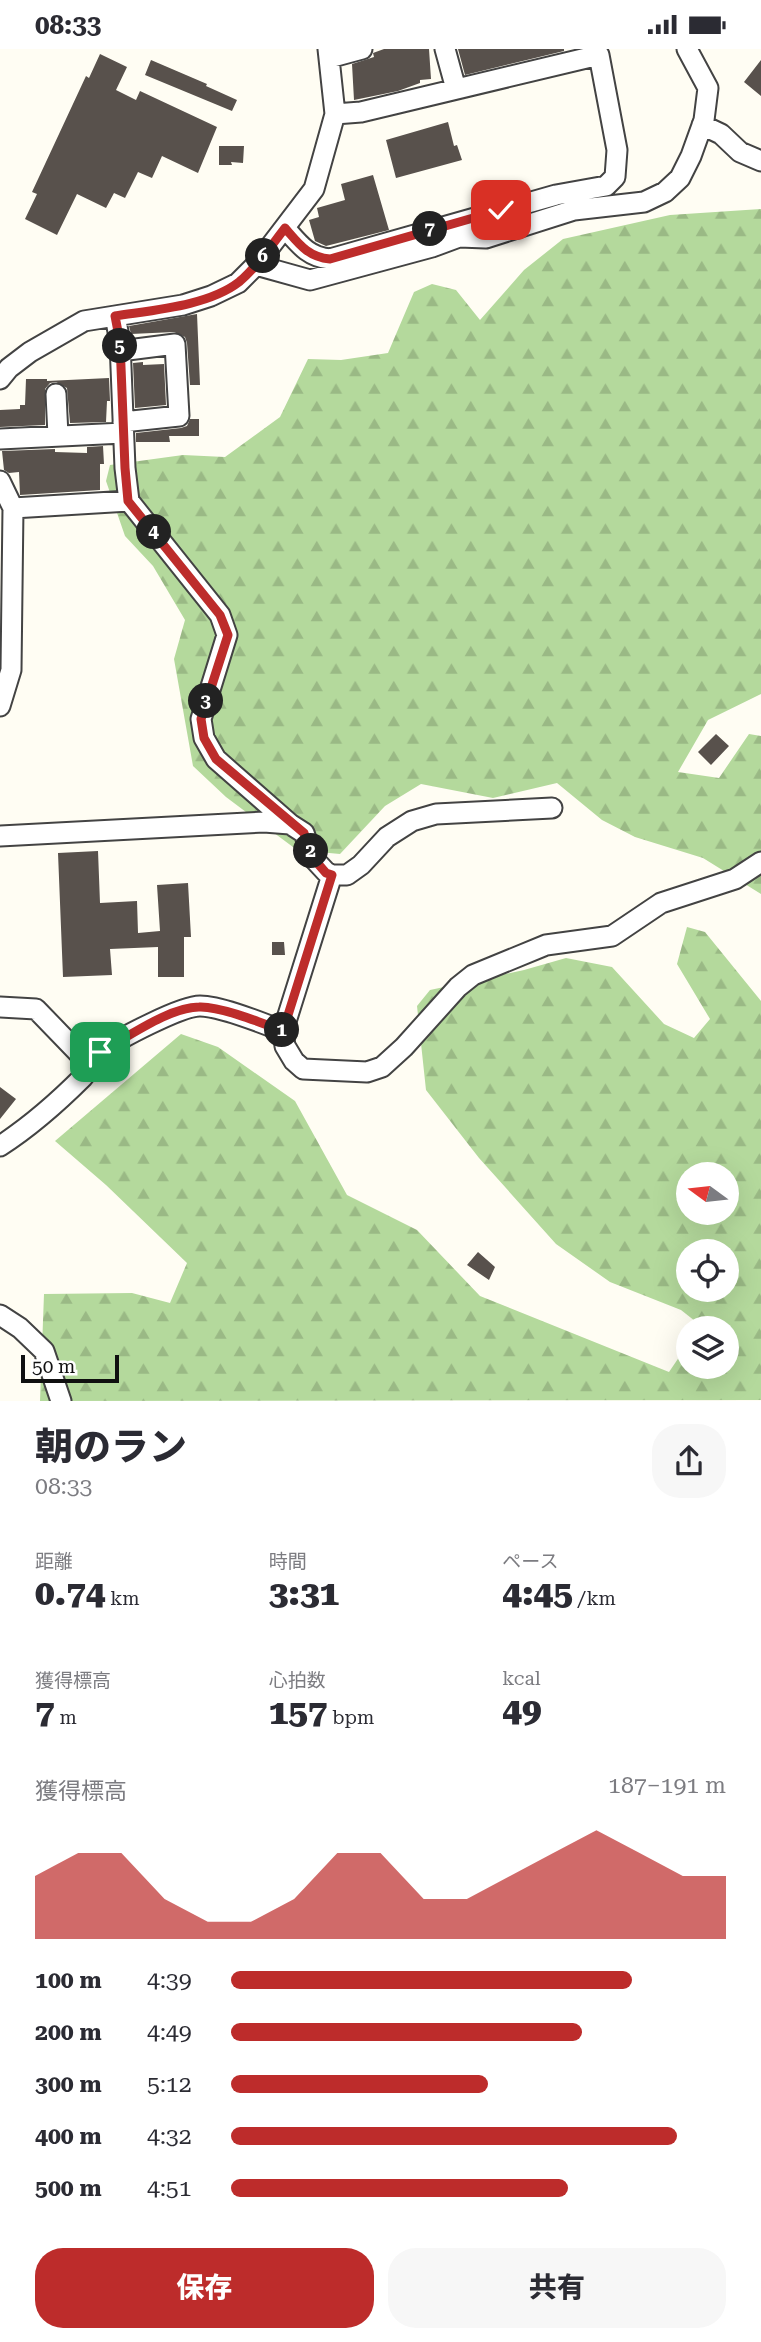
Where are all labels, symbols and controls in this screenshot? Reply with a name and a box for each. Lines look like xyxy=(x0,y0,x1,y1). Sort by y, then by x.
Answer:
text: 08:33 xyxy=(35,10,101,40)
pin xyxy=(471,180,531,240)
icon: check xyxy=(482,191,520,229)
pin: 7 xyxy=(412,211,448,247)
text: 7 xyxy=(424,217,435,240)
pin: 6 xyxy=(246,239,280,273)
text: 6 xyxy=(257,244,268,267)
pin: 5 xyxy=(102,329,138,363)
text: 5 xyxy=(114,334,125,357)
pin: 4 xyxy=(136,515,172,549)
text: 4 xyxy=(148,520,159,543)
pin: 3 xyxy=(188,683,224,719)
text: 3 xyxy=(200,689,211,712)
pin: 2 xyxy=(294,833,328,869)
text: 2 xyxy=(305,839,316,862)
pin: 1 xyxy=(264,1013,300,1047)
text: 1 xyxy=(276,1018,287,1041)
pin xyxy=(70,1022,130,1082)
icon: arrive xyxy=(81,1033,119,1071)
north arrow xyxy=(676,1162,738,1225)
map controls xyxy=(676,1162,739,1379)
button: locate xyxy=(676,1239,739,1302)
button: layers xyxy=(676,1316,739,1379)
scale bar xyxy=(21,1351,119,1383)
text: 50 m xyxy=(32,1355,75,1378)
button: share xyxy=(652,1424,726,1498)
text: 朝のラン xyxy=(35,1425,187,1469)
text: 08:33 xyxy=(35,1473,92,1500)
text: 距離 xyxy=(35,1550,73,1573)
text: 時間 xyxy=(269,1550,307,1573)
text: ペース xyxy=(502,1550,558,1573)
text: 0.74 xyxy=(35,1573,105,1614)
text: 3:31 xyxy=(269,1573,339,1614)
text: 4:45 xyxy=(502,1573,573,1614)
text: km xyxy=(105,1587,140,1610)
text: /km xyxy=(573,1587,616,1610)
text: kcal xyxy=(502,1667,541,1690)
text: 獲得標高 xyxy=(35,1669,111,1692)
text: 心拍数 xyxy=(269,1669,326,1692)
text: 49 xyxy=(502,1690,542,1731)
text: 7 xyxy=(35,1692,55,1733)
text: 157 xyxy=(269,1692,327,1733)
text: m xyxy=(55,1706,77,1729)
text: bpm xyxy=(327,1706,374,1729)
text: 187–191 m xyxy=(608,1772,726,1799)
text: 獲得標高 xyxy=(35,1778,127,1805)
text: 100 m xyxy=(35,1967,102,1994)
text: 4:39 xyxy=(147,1967,192,1994)
text: 200 m xyxy=(35,2019,102,2046)
text: 4:49 xyxy=(147,2019,192,2046)
text: 300 m xyxy=(35,2071,102,2098)
text: 5:12 xyxy=(147,2071,192,2098)
text: 400 m xyxy=(35,2123,102,2150)
text: 4:32 xyxy=(147,2123,192,2150)
text: 500 m xyxy=(35,2175,102,2202)
text: 4:51 xyxy=(147,2175,192,2202)
button: 保存 xyxy=(35,2248,374,2328)
button: 共有 xyxy=(388,2248,726,2328)

